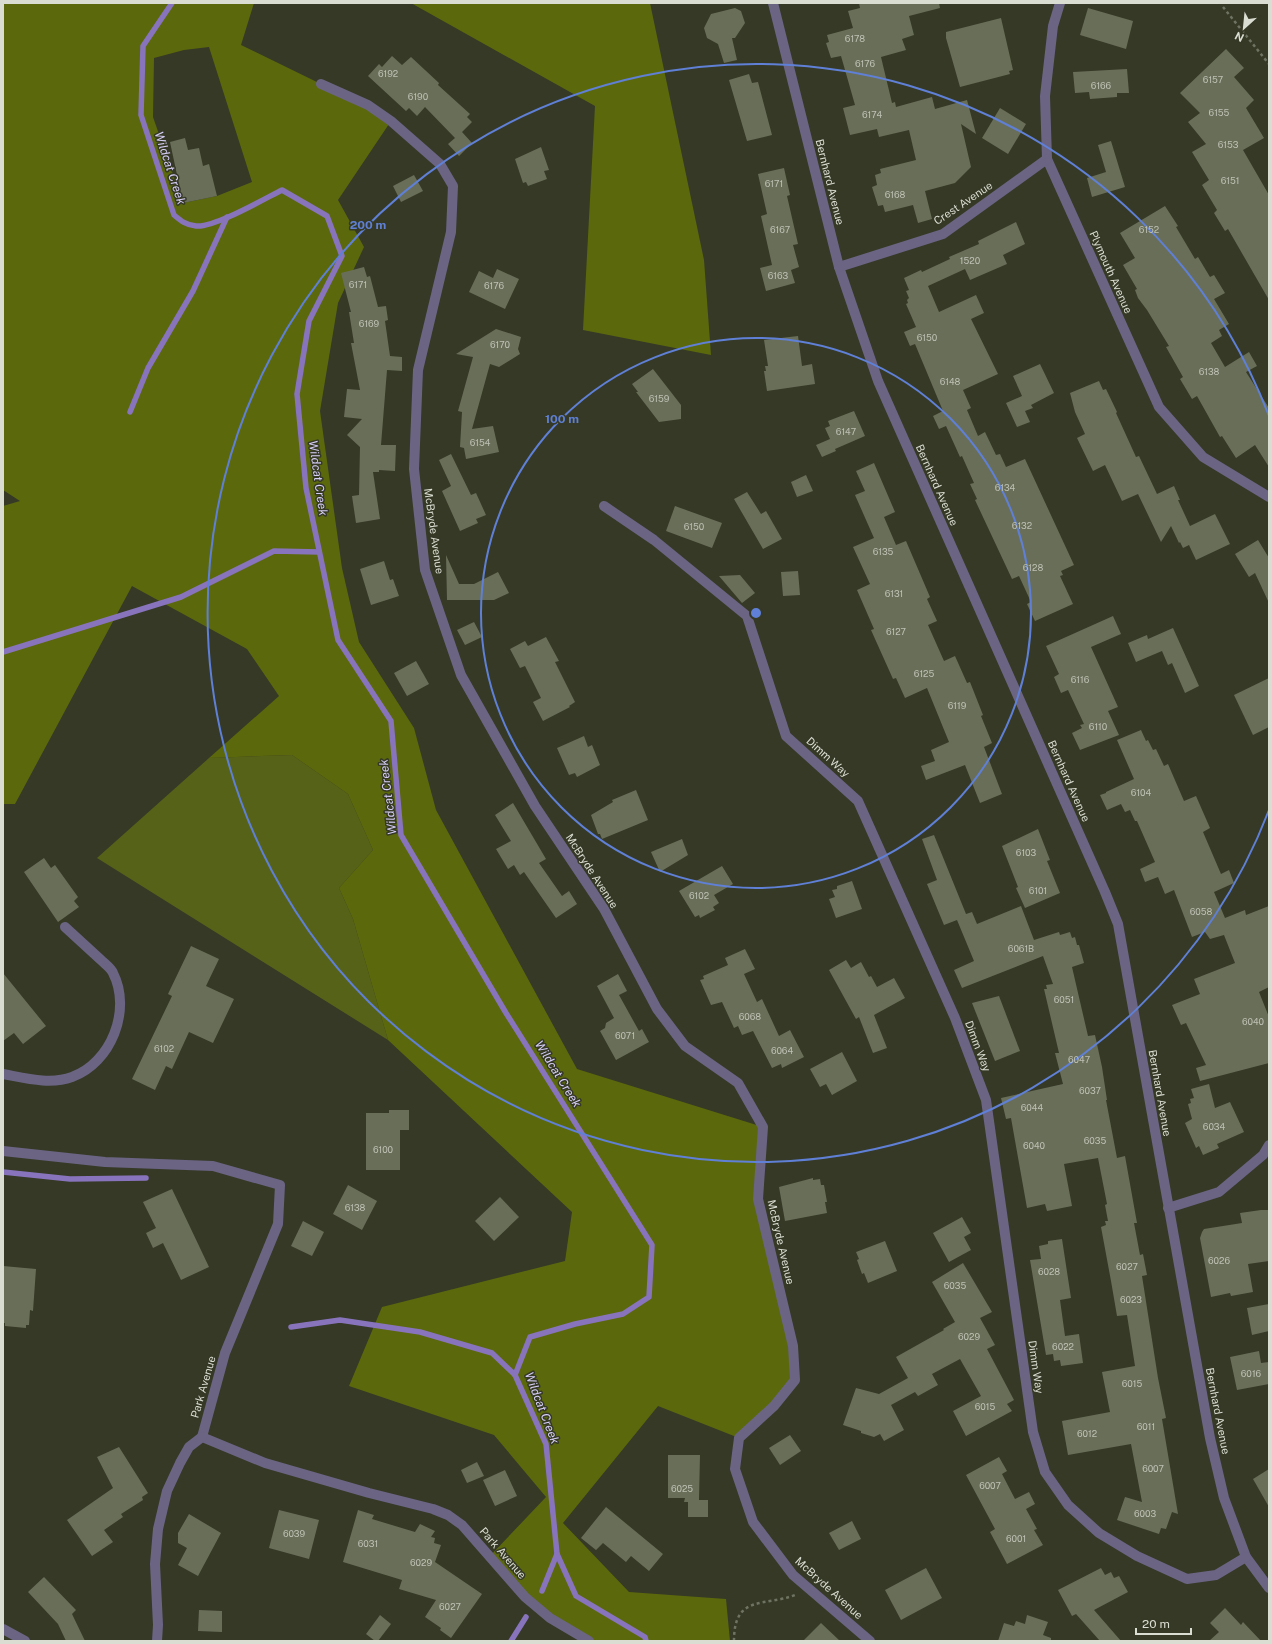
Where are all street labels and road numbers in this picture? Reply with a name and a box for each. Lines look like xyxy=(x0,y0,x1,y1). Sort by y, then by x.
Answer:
street label: Bernhard Avenue xyxy=(814,138,846,226)
street label: Crest Avenue xyxy=(931,179,995,227)
street label: Plymouth Avenue xyxy=(1087,229,1135,315)
street label: Bernhard Avenue xyxy=(914,442,960,528)
street label: McBryde Avenue xyxy=(422,487,446,575)
street label: Dimm Way xyxy=(804,735,852,779)
street label: Bernhard Avenue xyxy=(1046,738,1092,824)
street label: McBryde Avenue xyxy=(563,832,621,910)
street label: Dimm Way xyxy=(963,1019,993,1073)
street label: Bernhard Avenue xyxy=(1146,1049,1174,1137)
street label: McBryde Avenue xyxy=(765,1199,797,1285)
street label: Dimm Way xyxy=(1026,1340,1046,1395)
street label: Park Avenue xyxy=(188,1355,218,1419)
street label: Bernhard Avenue xyxy=(1204,1367,1232,1455)
street label: Park Avenue xyxy=(478,1525,528,1581)
street label: McBryde Avenue xyxy=(793,1555,865,1621)

